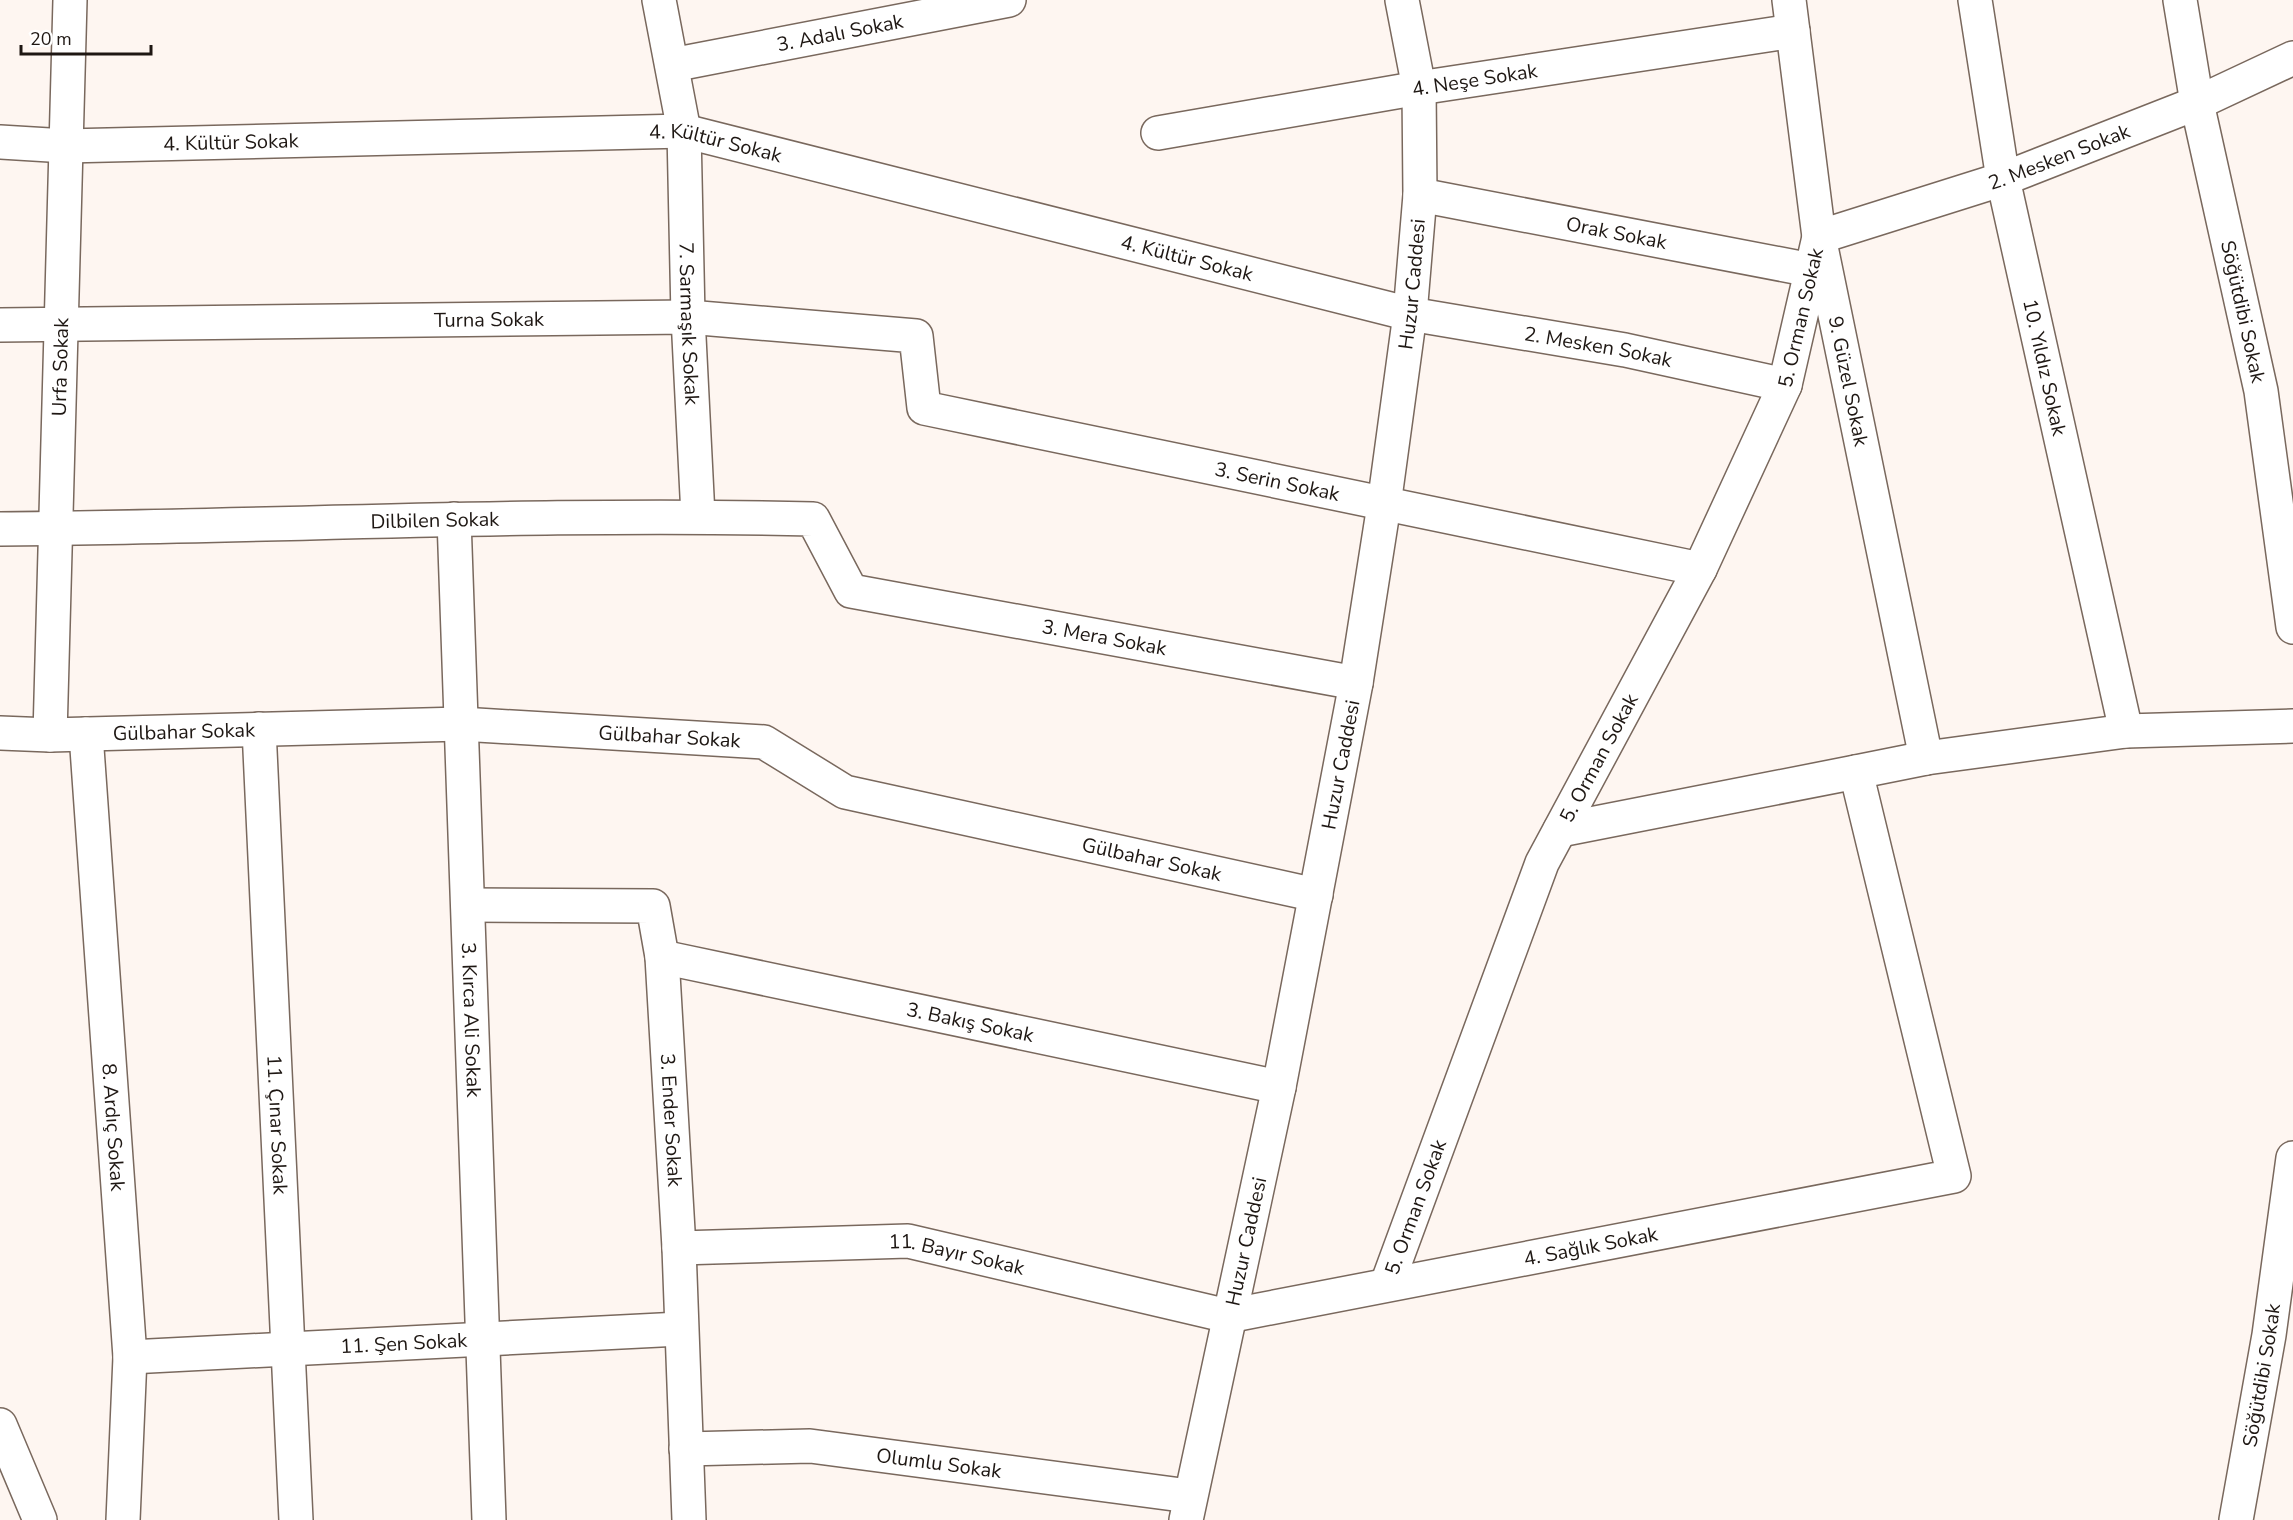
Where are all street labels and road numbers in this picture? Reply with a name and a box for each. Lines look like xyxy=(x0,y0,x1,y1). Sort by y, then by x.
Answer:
street label: 3. Adalı Sokak xyxy=(774,7,906,58)
street label: 4. Neşe Sokak xyxy=(1410,57,1540,103)
street label: 2. Mesken Sokak xyxy=(1985,117,2135,196)
street label: 4. Kültür Sokak xyxy=(649,118,786,169)
street label: 4. Kültür Sokak xyxy=(163,127,300,157)
street label: Orak Sokak xyxy=(1564,210,1670,256)
street label: Huzur Caddesi xyxy=(1392,218,1431,351)
street label: 4. Kültür Sokak xyxy=(1118,228,1257,288)
street label: Söğütdibi Sokak xyxy=(2214,238,2272,386)
street label: 7. Sarmaşık Sokak xyxy=(673,242,706,407)
street label: 5. Orman Sokak xyxy=(1771,244,1830,390)
street label: 10. Yıldız Sokak xyxy=(2017,296,2073,439)
street label: Turna Sokak xyxy=(434,305,545,333)
street label: 9. Güzel Sokak xyxy=(1822,314,1875,450)
street label: Urfa Sokak xyxy=(45,317,75,417)
street label: 2. Mesken Sokak xyxy=(1522,320,1676,374)
street label: 3. Serin Sokak xyxy=(1212,455,1343,508)
street label: Dilbilen Sokak xyxy=(370,505,500,535)
street label: 3. Mera Sokak xyxy=(1040,613,1170,662)
street label: 5. Orman Sokak xyxy=(1553,688,1645,827)
street label: Huzur Caddesi xyxy=(1315,698,1366,832)
street label: Gülbahar Sokak xyxy=(112,716,256,747)
street label: Gülbahar Sokak xyxy=(598,719,742,754)
street label: Gülbahar Sokak xyxy=(1079,831,1225,888)
street label: 3. Kırca Ali Sokak xyxy=(455,942,488,1099)
street label: 3. Bakış Sokak xyxy=(904,995,1037,1049)
street label: 3. Ender Sokak xyxy=(654,1053,689,1188)
street label: 11. Çınar Sokak xyxy=(261,1054,294,1196)
street label: 8. Ardıç Sokak xyxy=(96,1062,132,1193)
street label: 5. Orman Sokak xyxy=(1378,1135,1453,1279)
street label: Huzur Caddesi xyxy=(1219,1174,1273,1308)
street label: 4. Sağlık Sokak xyxy=(1521,1220,1661,1272)
street label: 11. Bayır Sokak xyxy=(888,1227,1028,1282)
street label: Söğütdibi Sokak xyxy=(2236,1301,2287,1449)
street label: 11. Şen Sokak xyxy=(339,1326,469,1360)
street label: Olumlu Sokak xyxy=(875,1441,1004,1485)

